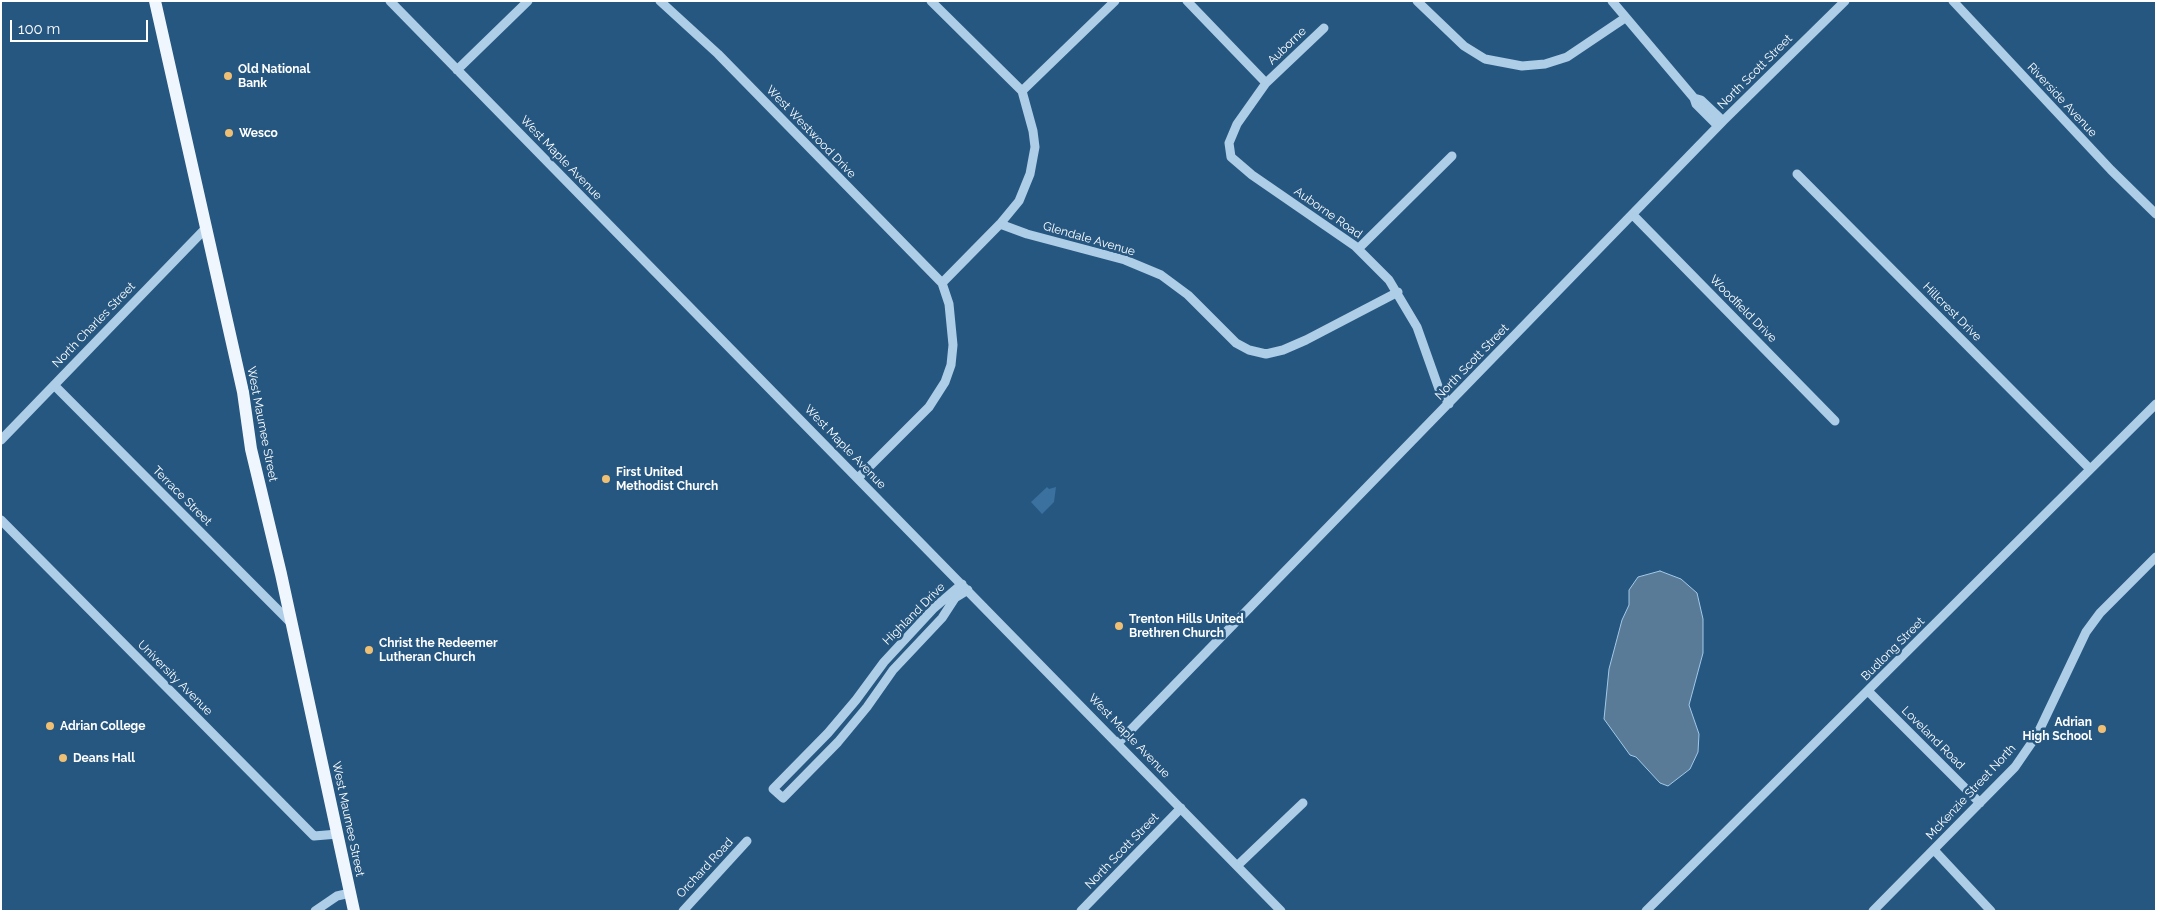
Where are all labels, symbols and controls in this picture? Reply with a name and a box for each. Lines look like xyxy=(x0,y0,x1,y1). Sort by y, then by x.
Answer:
scale bar xyxy=(12,10,150,42)
text: 100 m xyxy=(18,20,60,38)
street label: Auborne xyxy=(1265,24,1309,68)
street label: North Scott Street xyxy=(1715,32,1795,112)
street label: Riverside Avenue xyxy=(2024,60,2100,140)
place label: Old National Bank xyxy=(238,62,310,90)
marker: Old National Bank xyxy=(222,70,234,82)
street label: West Westwood Drive xyxy=(763,83,859,181)
street label: West Maple Avenue xyxy=(517,113,605,203)
place label: Wesco xyxy=(239,126,278,140)
marker: Wesco xyxy=(223,127,235,139)
street label: Auborne Road xyxy=(1291,184,1365,242)
street label: Glendale Avenue xyxy=(1041,219,1137,259)
street label: Woodfield Drive xyxy=(1706,272,1780,346)
street label: North Charles Street xyxy=(50,279,138,371)
street label: Hillcrest Drive xyxy=(1920,280,1984,344)
street label: North Scott Street xyxy=(1432,321,1512,403)
street label: West Maumee Street xyxy=(244,365,280,483)
street label: West Maple Avenue xyxy=(801,402,889,492)
street label: Terrace Street xyxy=(149,463,215,529)
place label: First United Methodist Church xyxy=(616,465,718,493)
marker: First United Methodist Church xyxy=(600,473,612,485)
street label: Highland Drive xyxy=(880,580,948,648)
place label: Trenton Hills United Brethren Church xyxy=(1129,612,1244,640)
street label: Budlong Street xyxy=(1858,614,1928,684)
marker: Trenton Hills United Brethren Church xyxy=(1113,620,1125,632)
place label: Christ the Redeemer Lutheran Church xyxy=(379,636,498,664)
street label: University Avenue xyxy=(135,638,215,718)
marker: Christ the Redeemer Lutheran Church xyxy=(363,644,375,656)
street label: West Maple Avenue xyxy=(1085,691,1173,781)
street label: Loveland Road xyxy=(1899,704,1967,772)
place label: Adrian High School xyxy=(2023,715,2092,743)
place label: Adrian College xyxy=(60,719,145,733)
marker: Adrian College xyxy=(44,720,56,732)
marker: Adrian High School xyxy=(2096,723,2108,735)
street label: McKenzie Street North xyxy=(1923,741,2019,843)
place label: Deans Hall xyxy=(73,751,135,765)
marker: Deans Hall xyxy=(57,752,69,764)
street label: West Maumee Street xyxy=(329,760,367,878)
street label: North Scott Street xyxy=(1082,810,1162,892)
street label: Orchard Road xyxy=(674,835,736,901)

